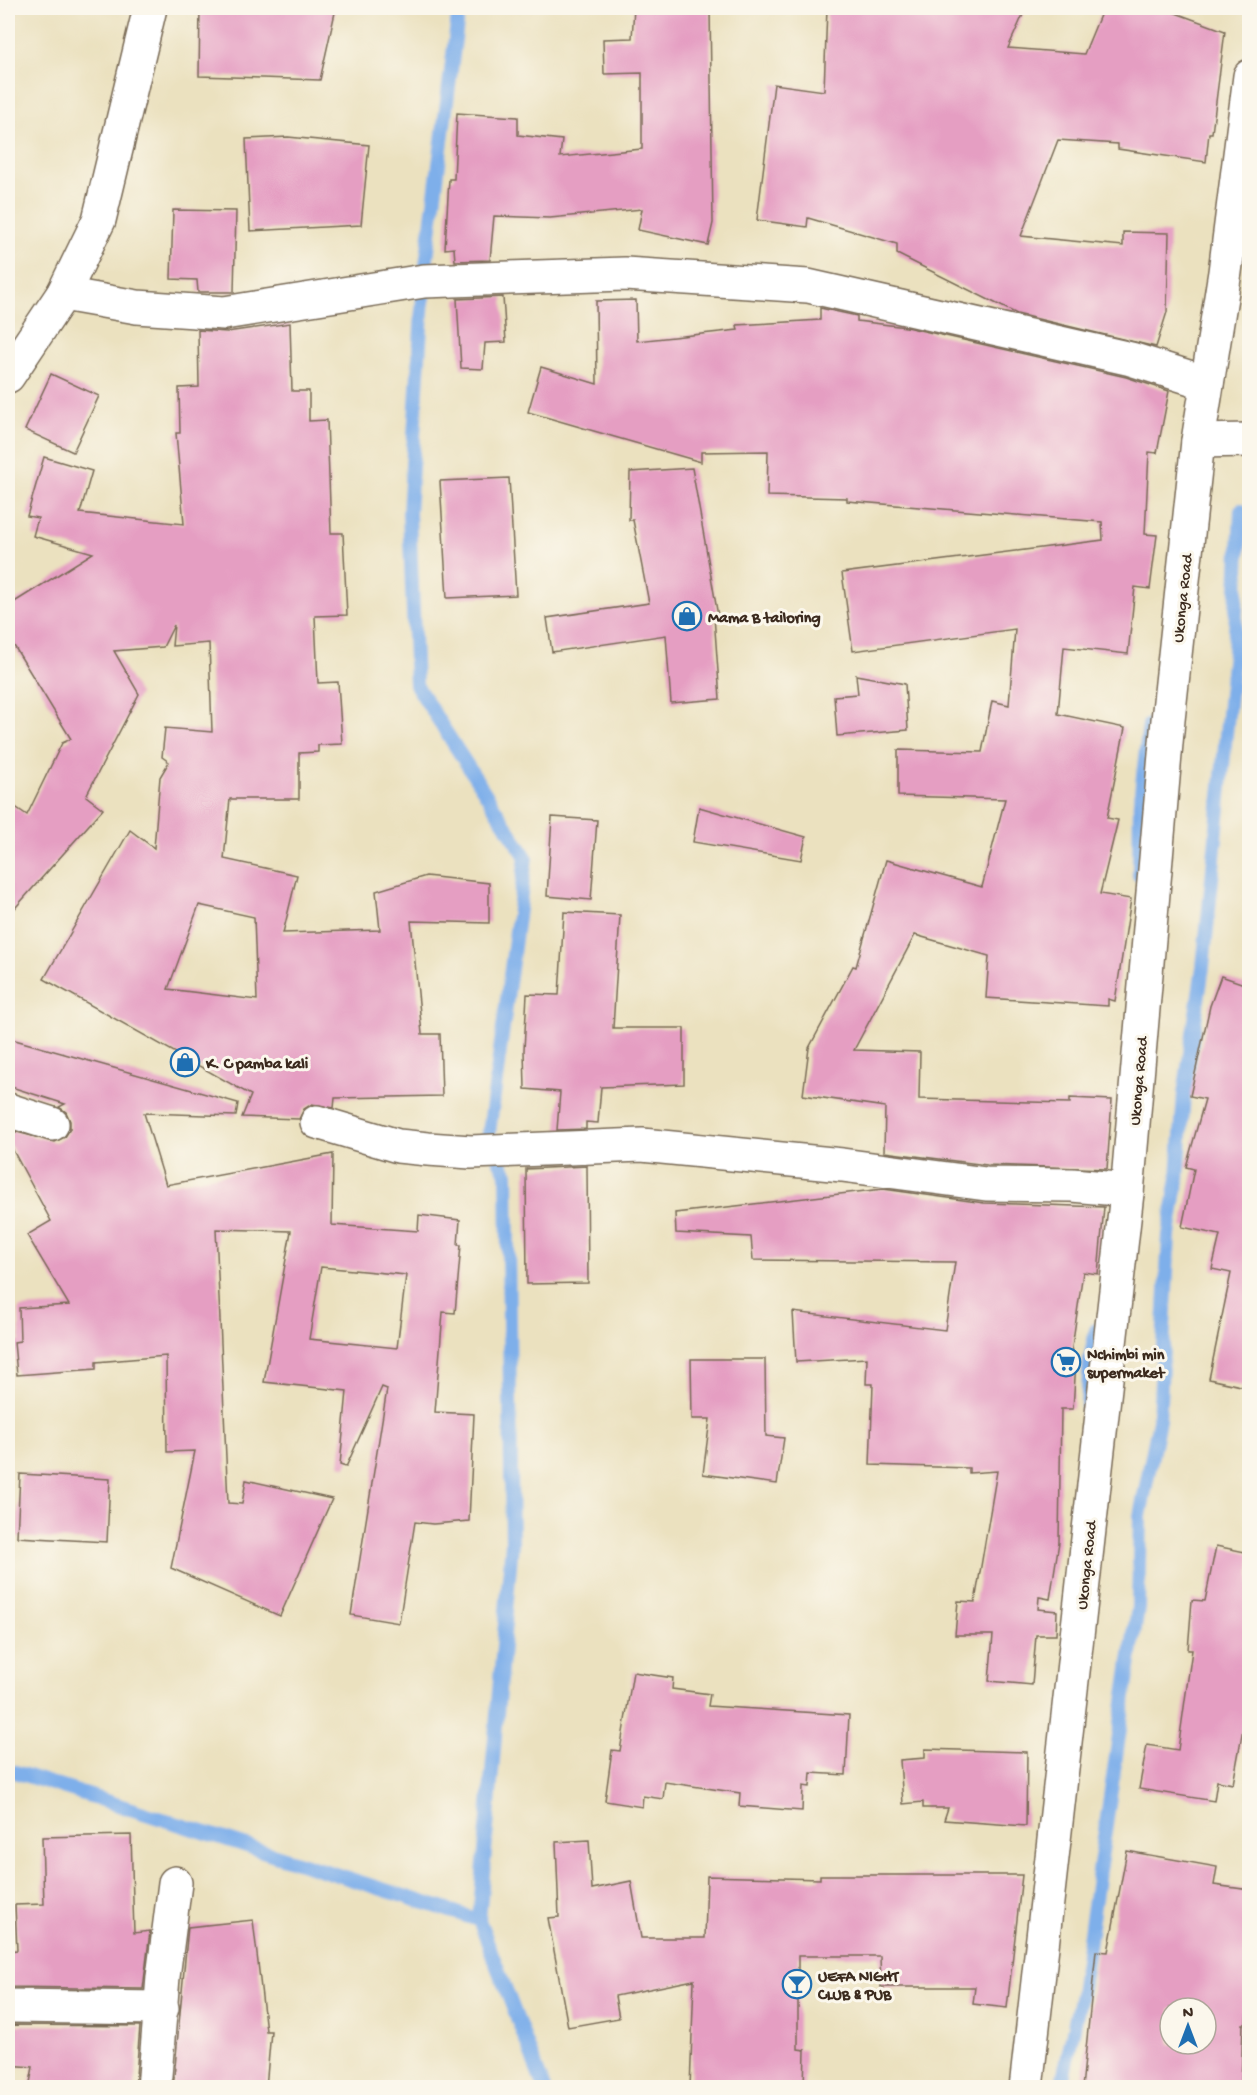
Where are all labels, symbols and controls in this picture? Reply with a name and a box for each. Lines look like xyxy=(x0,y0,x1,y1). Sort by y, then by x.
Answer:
street label: Ukonga Road xyxy=(1170,552,1199,644)
shop icon: Mama B tailoring xyxy=(671,600,703,632)
place label: Mama B tailoring xyxy=(708,610,821,629)
street label: Ukonga Road xyxy=(1127,1035,1154,1126)
shop icon: K. C pamba kali xyxy=(169,1046,201,1078)
place label: K. C pamba kali xyxy=(205,1056,309,1075)
supermarket icon: Nchimbi min supermaket xyxy=(1050,1346,1082,1378)
place label: Nchimbi min supermaket xyxy=(1087,1347,1166,1384)
street label: Ukonga Road xyxy=(1074,1519,1103,1611)
bar icon: UEFA NIGHT CLUB & PUB xyxy=(781,1968,813,2000)
place label: UEFA NIGHT CLUB & PUB xyxy=(817,1969,900,2006)
north arrow xyxy=(1158,1996,1218,2056)
text: N xyxy=(1183,2005,1194,2024)

